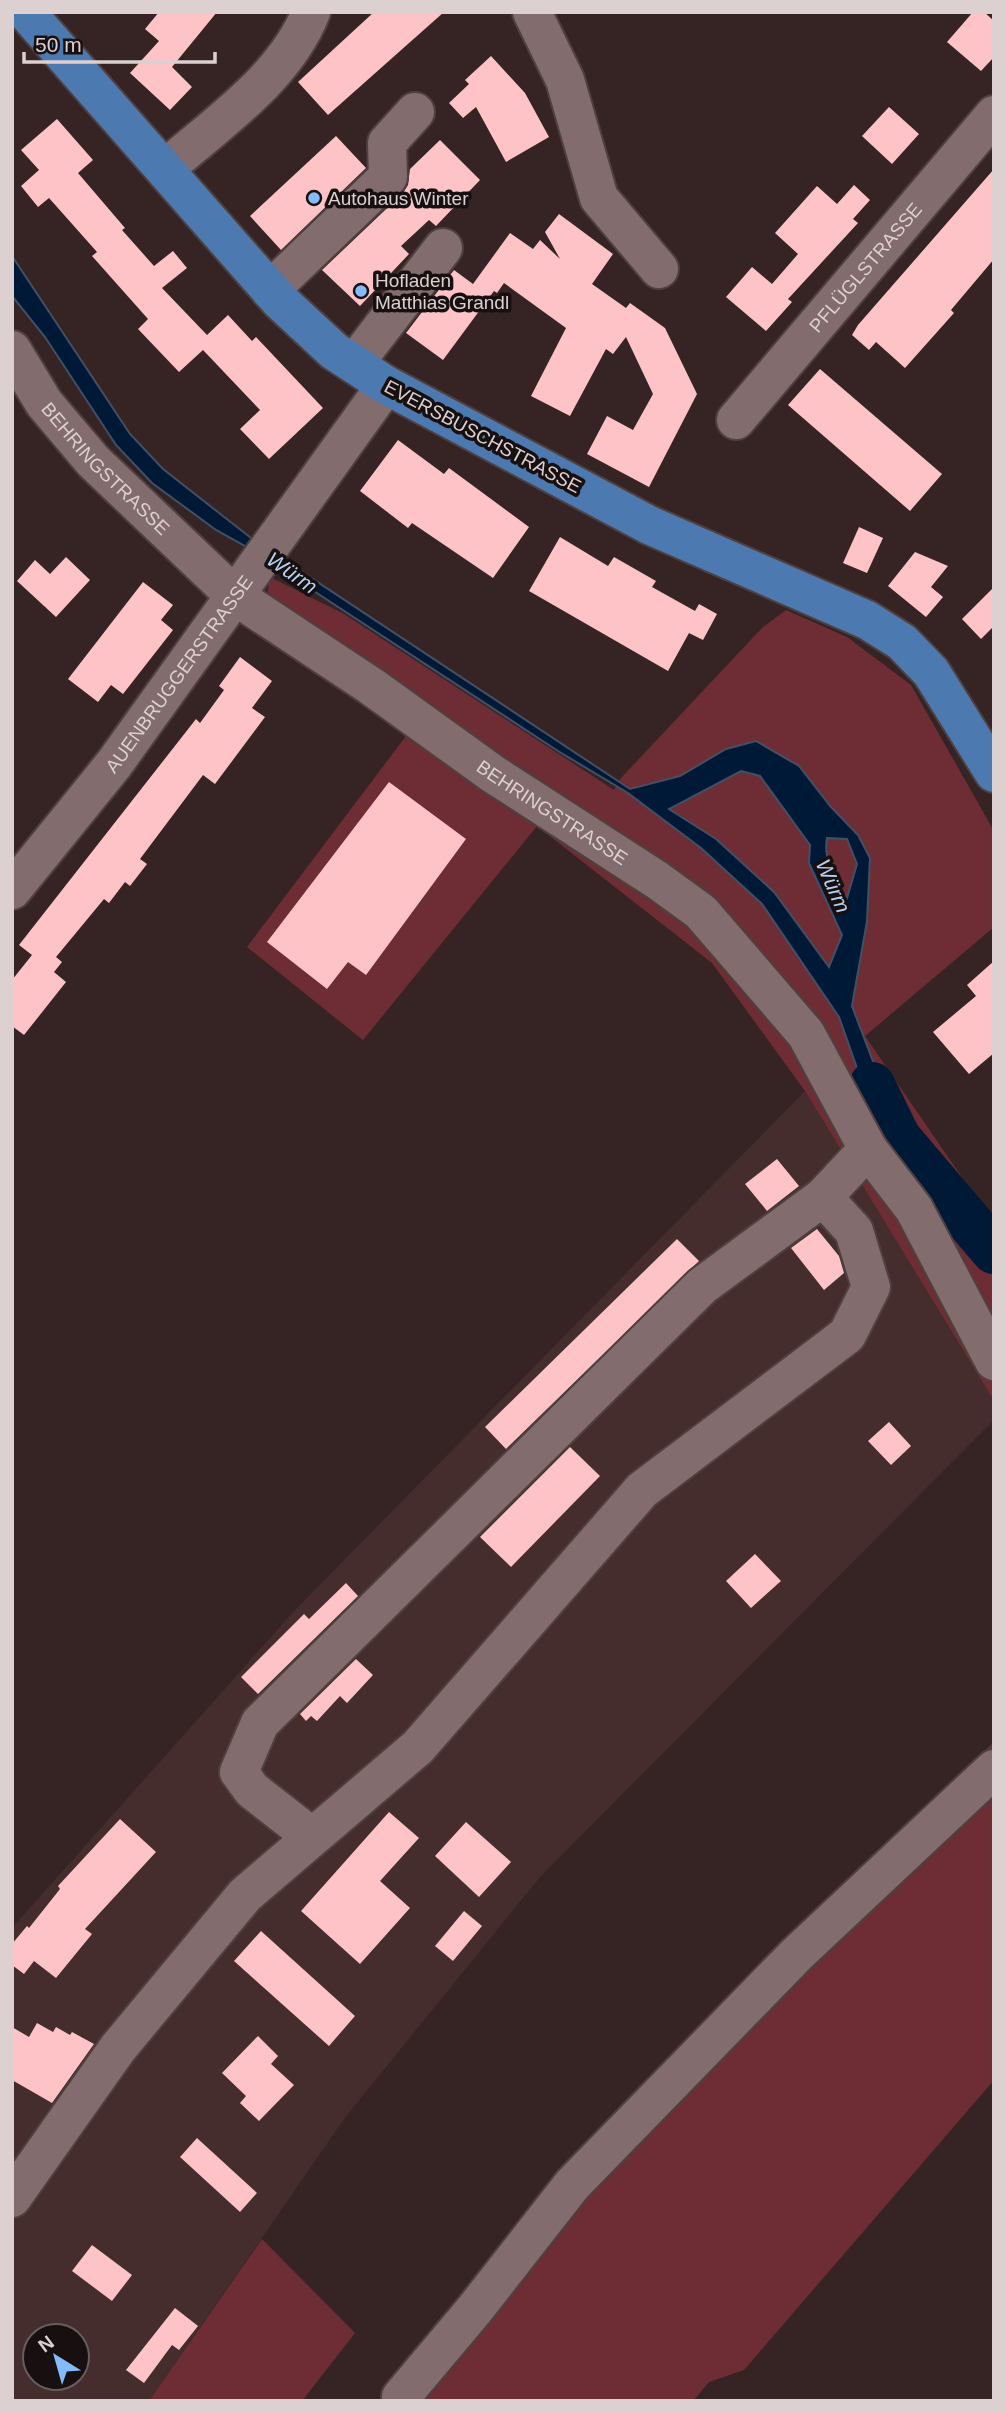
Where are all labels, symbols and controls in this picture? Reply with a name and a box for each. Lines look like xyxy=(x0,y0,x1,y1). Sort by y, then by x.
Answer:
scale bar xyxy=(24,21,215,65)
text: 50 m xyxy=(35,33,82,56)
place label: Autohaus Winter xyxy=(328,188,469,209)
marker: Autohaus Winter xyxy=(306,190,322,206)
street label: PFLÜGLSTRASSE xyxy=(805,199,926,337)
place label: Hofladen Matthias Grandl xyxy=(375,270,509,313)
marker: Hofladen Matthias Grandl xyxy=(353,283,369,299)
street label: EVERSBUSCHSTRASSE xyxy=(381,376,585,497)
street label: BEHRINGSTRASSE xyxy=(37,398,174,539)
water label: Würm xyxy=(263,547,322,598)
street label: AUENBRUGGERSTRASSE xyxy=(101,571,257,777)
street label: BEHRINGSTRASSE xyxy=(473,756,631,869)
water label: Würm xyxy=(812,856,855,916)
north arrow xyxy=(21,2322,91,2392)
text: N xyxy=(34,2331,58,2356)

